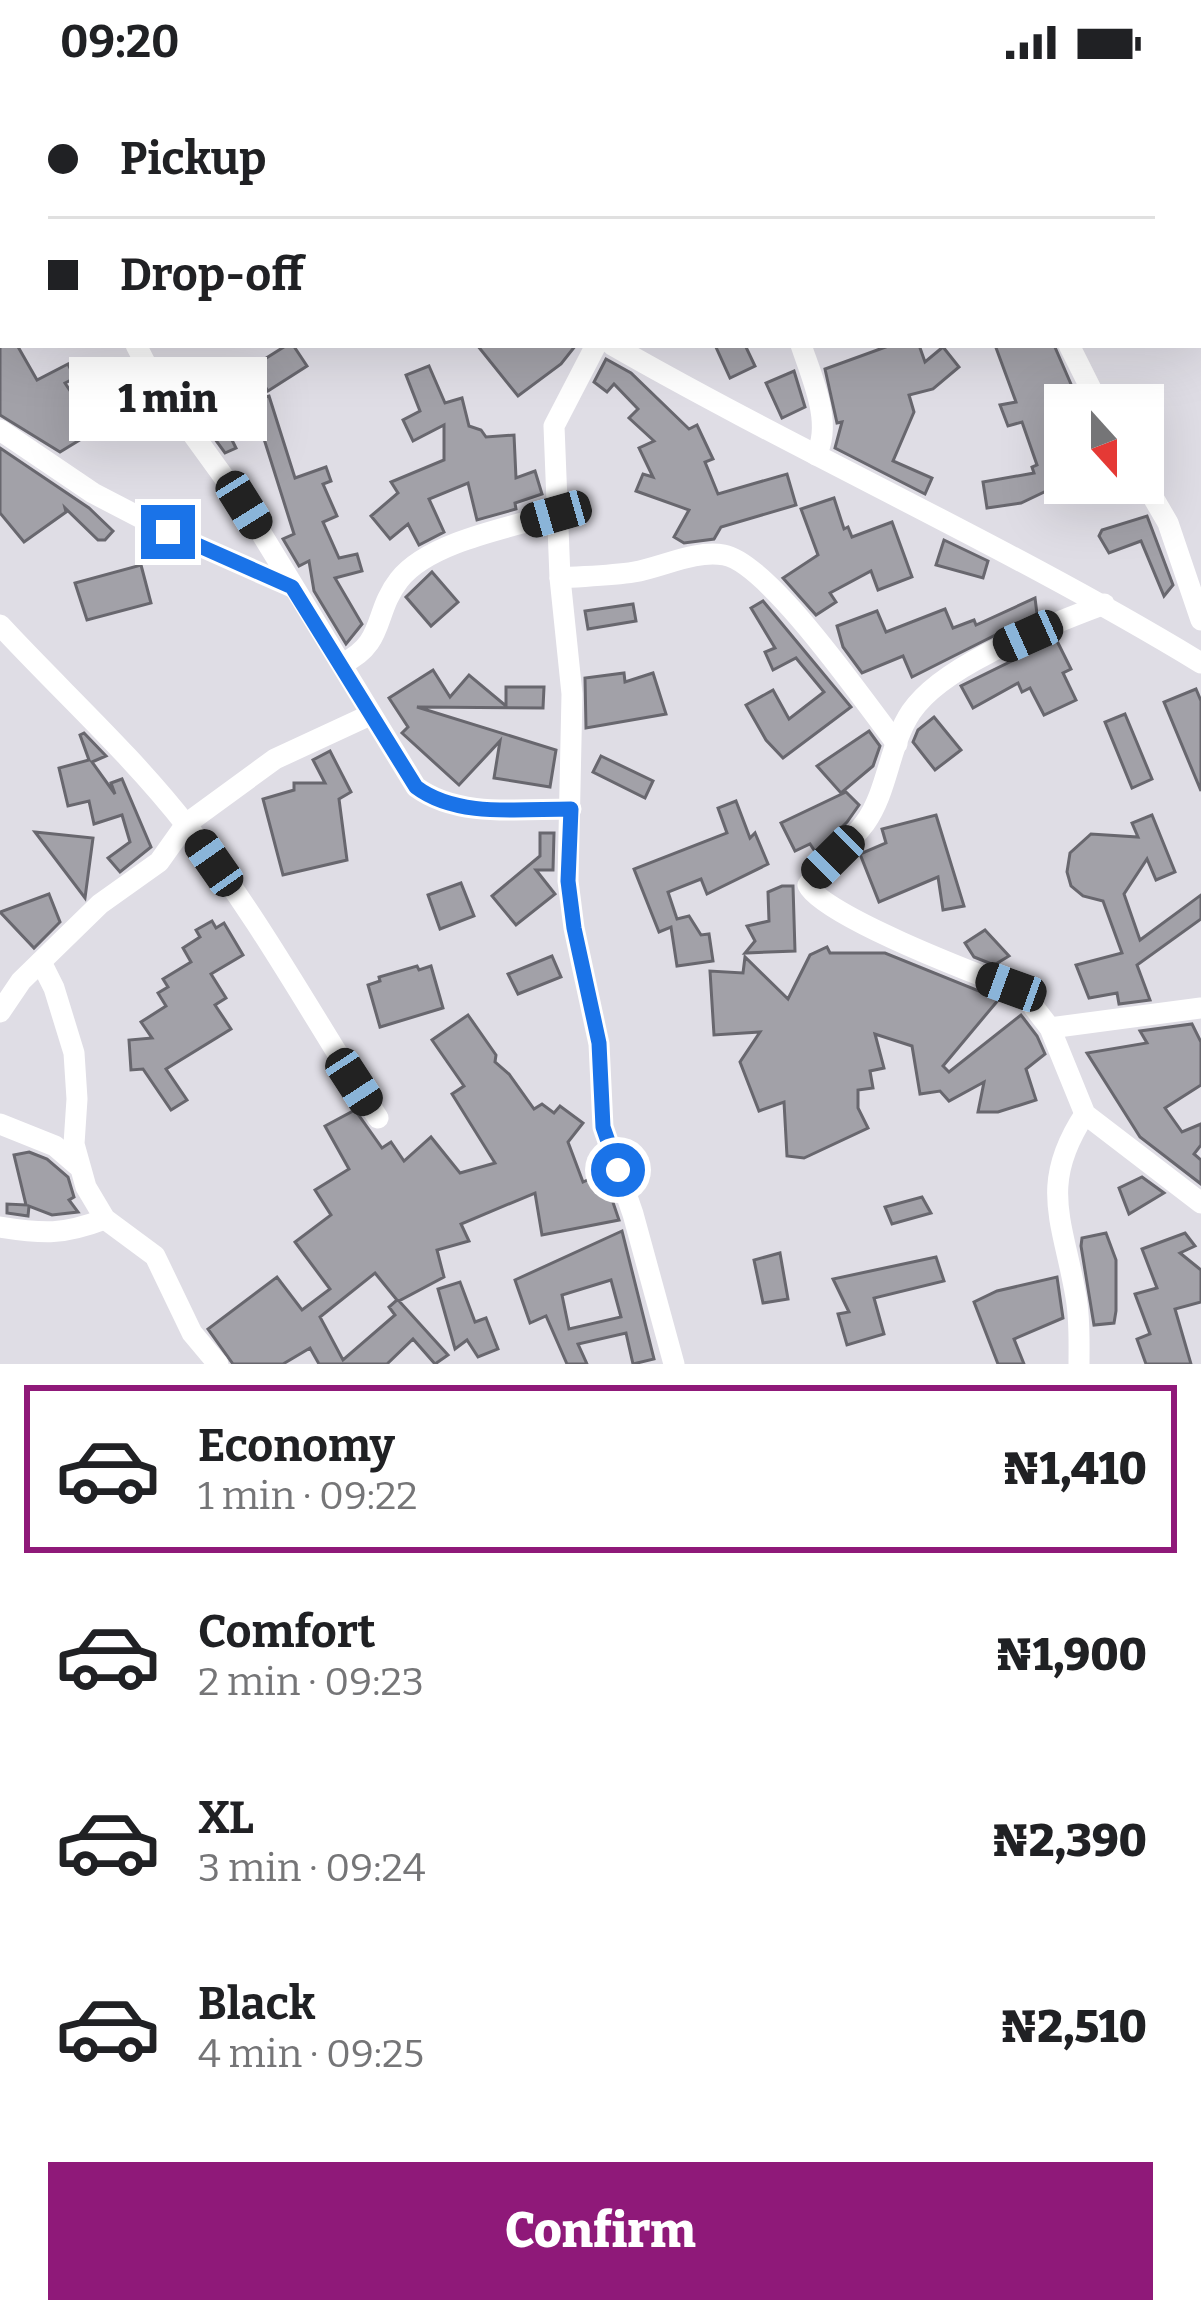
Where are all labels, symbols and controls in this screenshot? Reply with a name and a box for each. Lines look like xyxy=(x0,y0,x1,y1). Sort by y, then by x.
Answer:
text: 09:20 xyxy=(60,15,180,69)
text: Pickup xyxy=(120,132,266,186)
text: Drop-off xyxy=(120,248,304,302)
callout: 1 min xyxy=(69,358,267,442)
text: 1 min xyxy=(118,376,218,422)
north arrow xyxy=(1044,384,1164,504)
map controls xyxy=(1044,384,1164,504)
car xyxy=(210,465,278,545)
car xyxy=(516,487,596,541)
route end xyxy=(141,505,195,559)
car xyxy=(988,605,1068,667)
car xyxy=(795,819,871,895)
car xyxy=(179,823,249,903)
car xyxy=(971,958,1051,1016)
car xyxy=(319,1042,389,1122)
route start xyxy=(591,1143,645,1197)
icon: car xyxy=(54,1415,162,1523)
text: Economy xyxy=(198,1419,395,1473)
text: ₦1,410 xyxy=(1002,1442,1147,1496)
text: 1 min · 09:22 xyxy=(198,1473,418,1519)
icon: car xyxy=(54,1601,162,1709)
text: Comfort xyxy=(198,1605,376,1659)
text: ₦1,900 xyxy=(995,1628,1147,1682)
text: 2 min · 09:23 xyxy=(198,1659,424,1705)
icon: car xyxy=(54,1787,162,1895)
text: XL xyxy=(198,1791,254,1845)
text: ₦2,390 xyxy=(991,1814,1147,1868)
text: 3 min · 09:24 xyxy=(198,1845,425,1891)
icon: car xyxy=(54,1973,162,2081)
text: Black xyxy=(198,1977,315,2031)
text: ₦2,510 xyxy=(1000,2000,1147,2054)
text: 4 min · 09:25 xyxy=(198,2031,424,2077)
button: Confirm xyxy=(48,2162,1153,2300)

